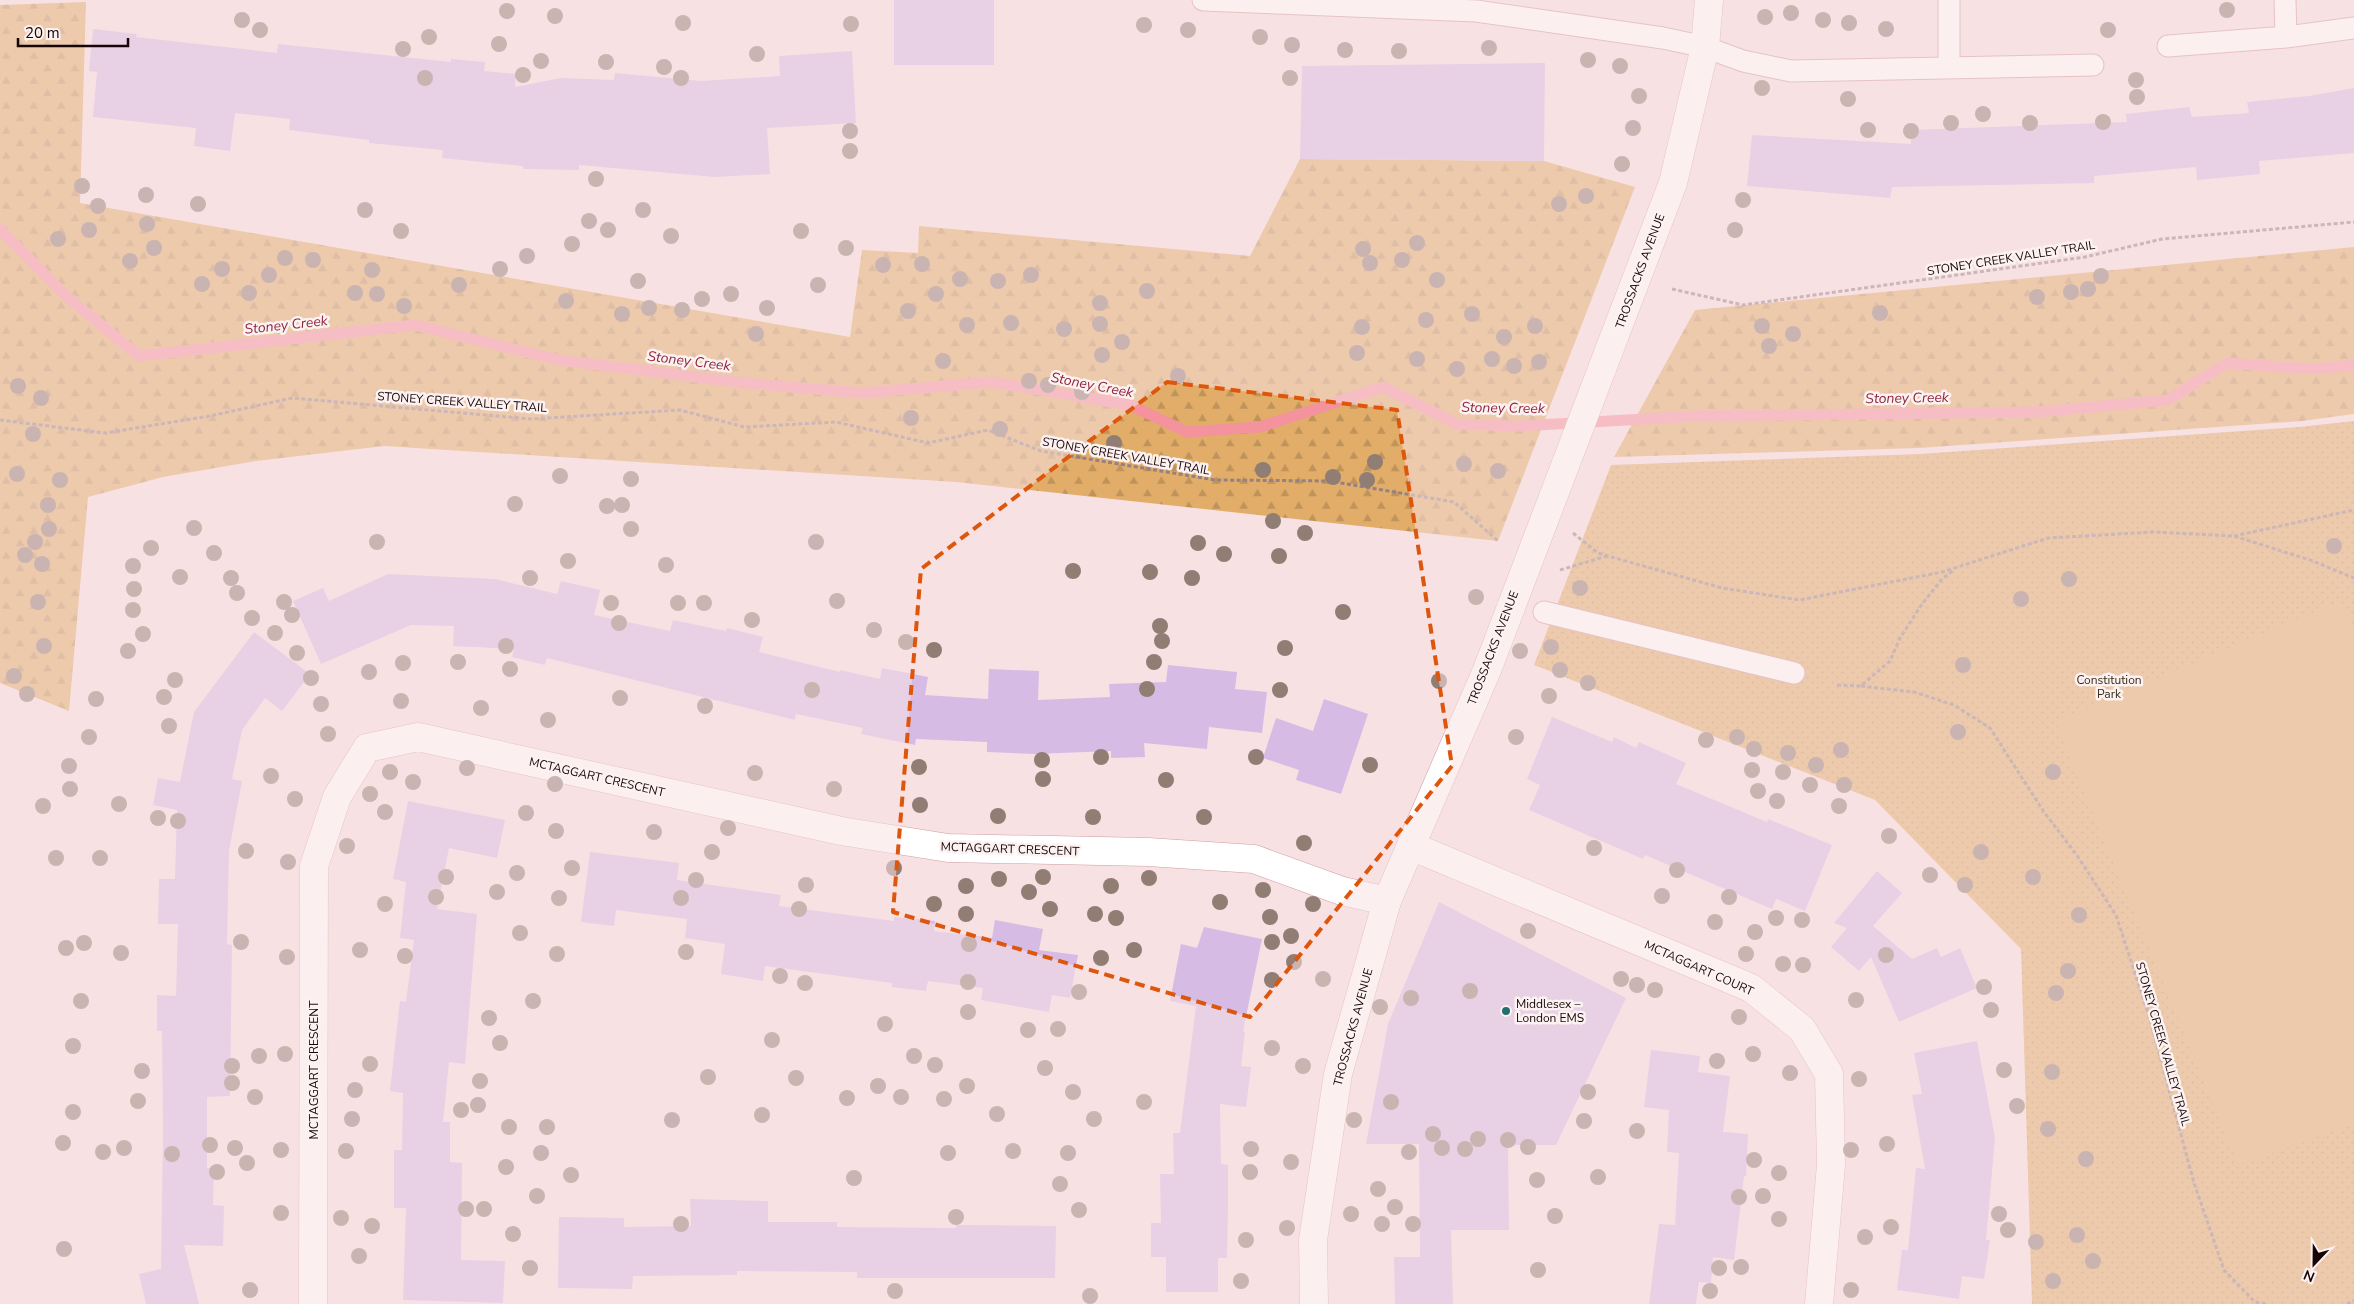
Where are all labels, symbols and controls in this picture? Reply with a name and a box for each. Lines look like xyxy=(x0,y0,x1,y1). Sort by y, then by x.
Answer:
scale bar xyxy=(18,15,128,47)
text: 20 m xyxy=(25,23,60,43)
street label: TROSSACKS AVENUE xyxy=(1612,211,1668,331)
street label: STONEY CREEK VALLEY TRAIL xyxy=(1926,237,2097,279)
water label: Stoney Creek xyxy=(243,311,330,339)
water label: Stoney Creek xyxy=(646,346,733,376)
water label: Stoney Creek xyxy=(1049,368,1136,402)
street label: STONEY CREEK VALLEY TRAIL xyxy=(377,388,548,416)
water label: Stoney Creek xyxy=(1865,388,1950,408)
water label: Stoney Creek xyxy=(1461,398,1546,418)
street label: STONEY CREEK VALLEY TRAIL xyxy=(1041,433,1211,479)
street label: TROSSACKS AVENUE xyxy=(1464,588,1522,708)
park label: Constitution Park xyxy=(2076,672,2142,702)
street label: MCTAGGART CRESCENT xyxy=(528,754,667,801)
street label: MCTAGGART CRESCENT xyxy=(940,839,1080,859)
street label: MCTAGGART COURT xyxy=(1642,937,1757,1000)
street label: STONEY CREEK VALLEY TRAIL xyxy=(2132,960,2194,1128)
street label: TROSSACKS AVENUE xyxy=(1330,966,1376,1088)
place label: Middlesex – London EMS xyxy=(1516,996,1584,1026)
street label: MCTAGGART CRESCENT xyxy=(306,1000,322,1139)
marker: Middlesex – London EMS xyxy=(1500,1005,1512,1017)
north arrow xyxy=(2289,1239,2339,1289)
text: N xyxy=(2301,1265,2318,1286)

